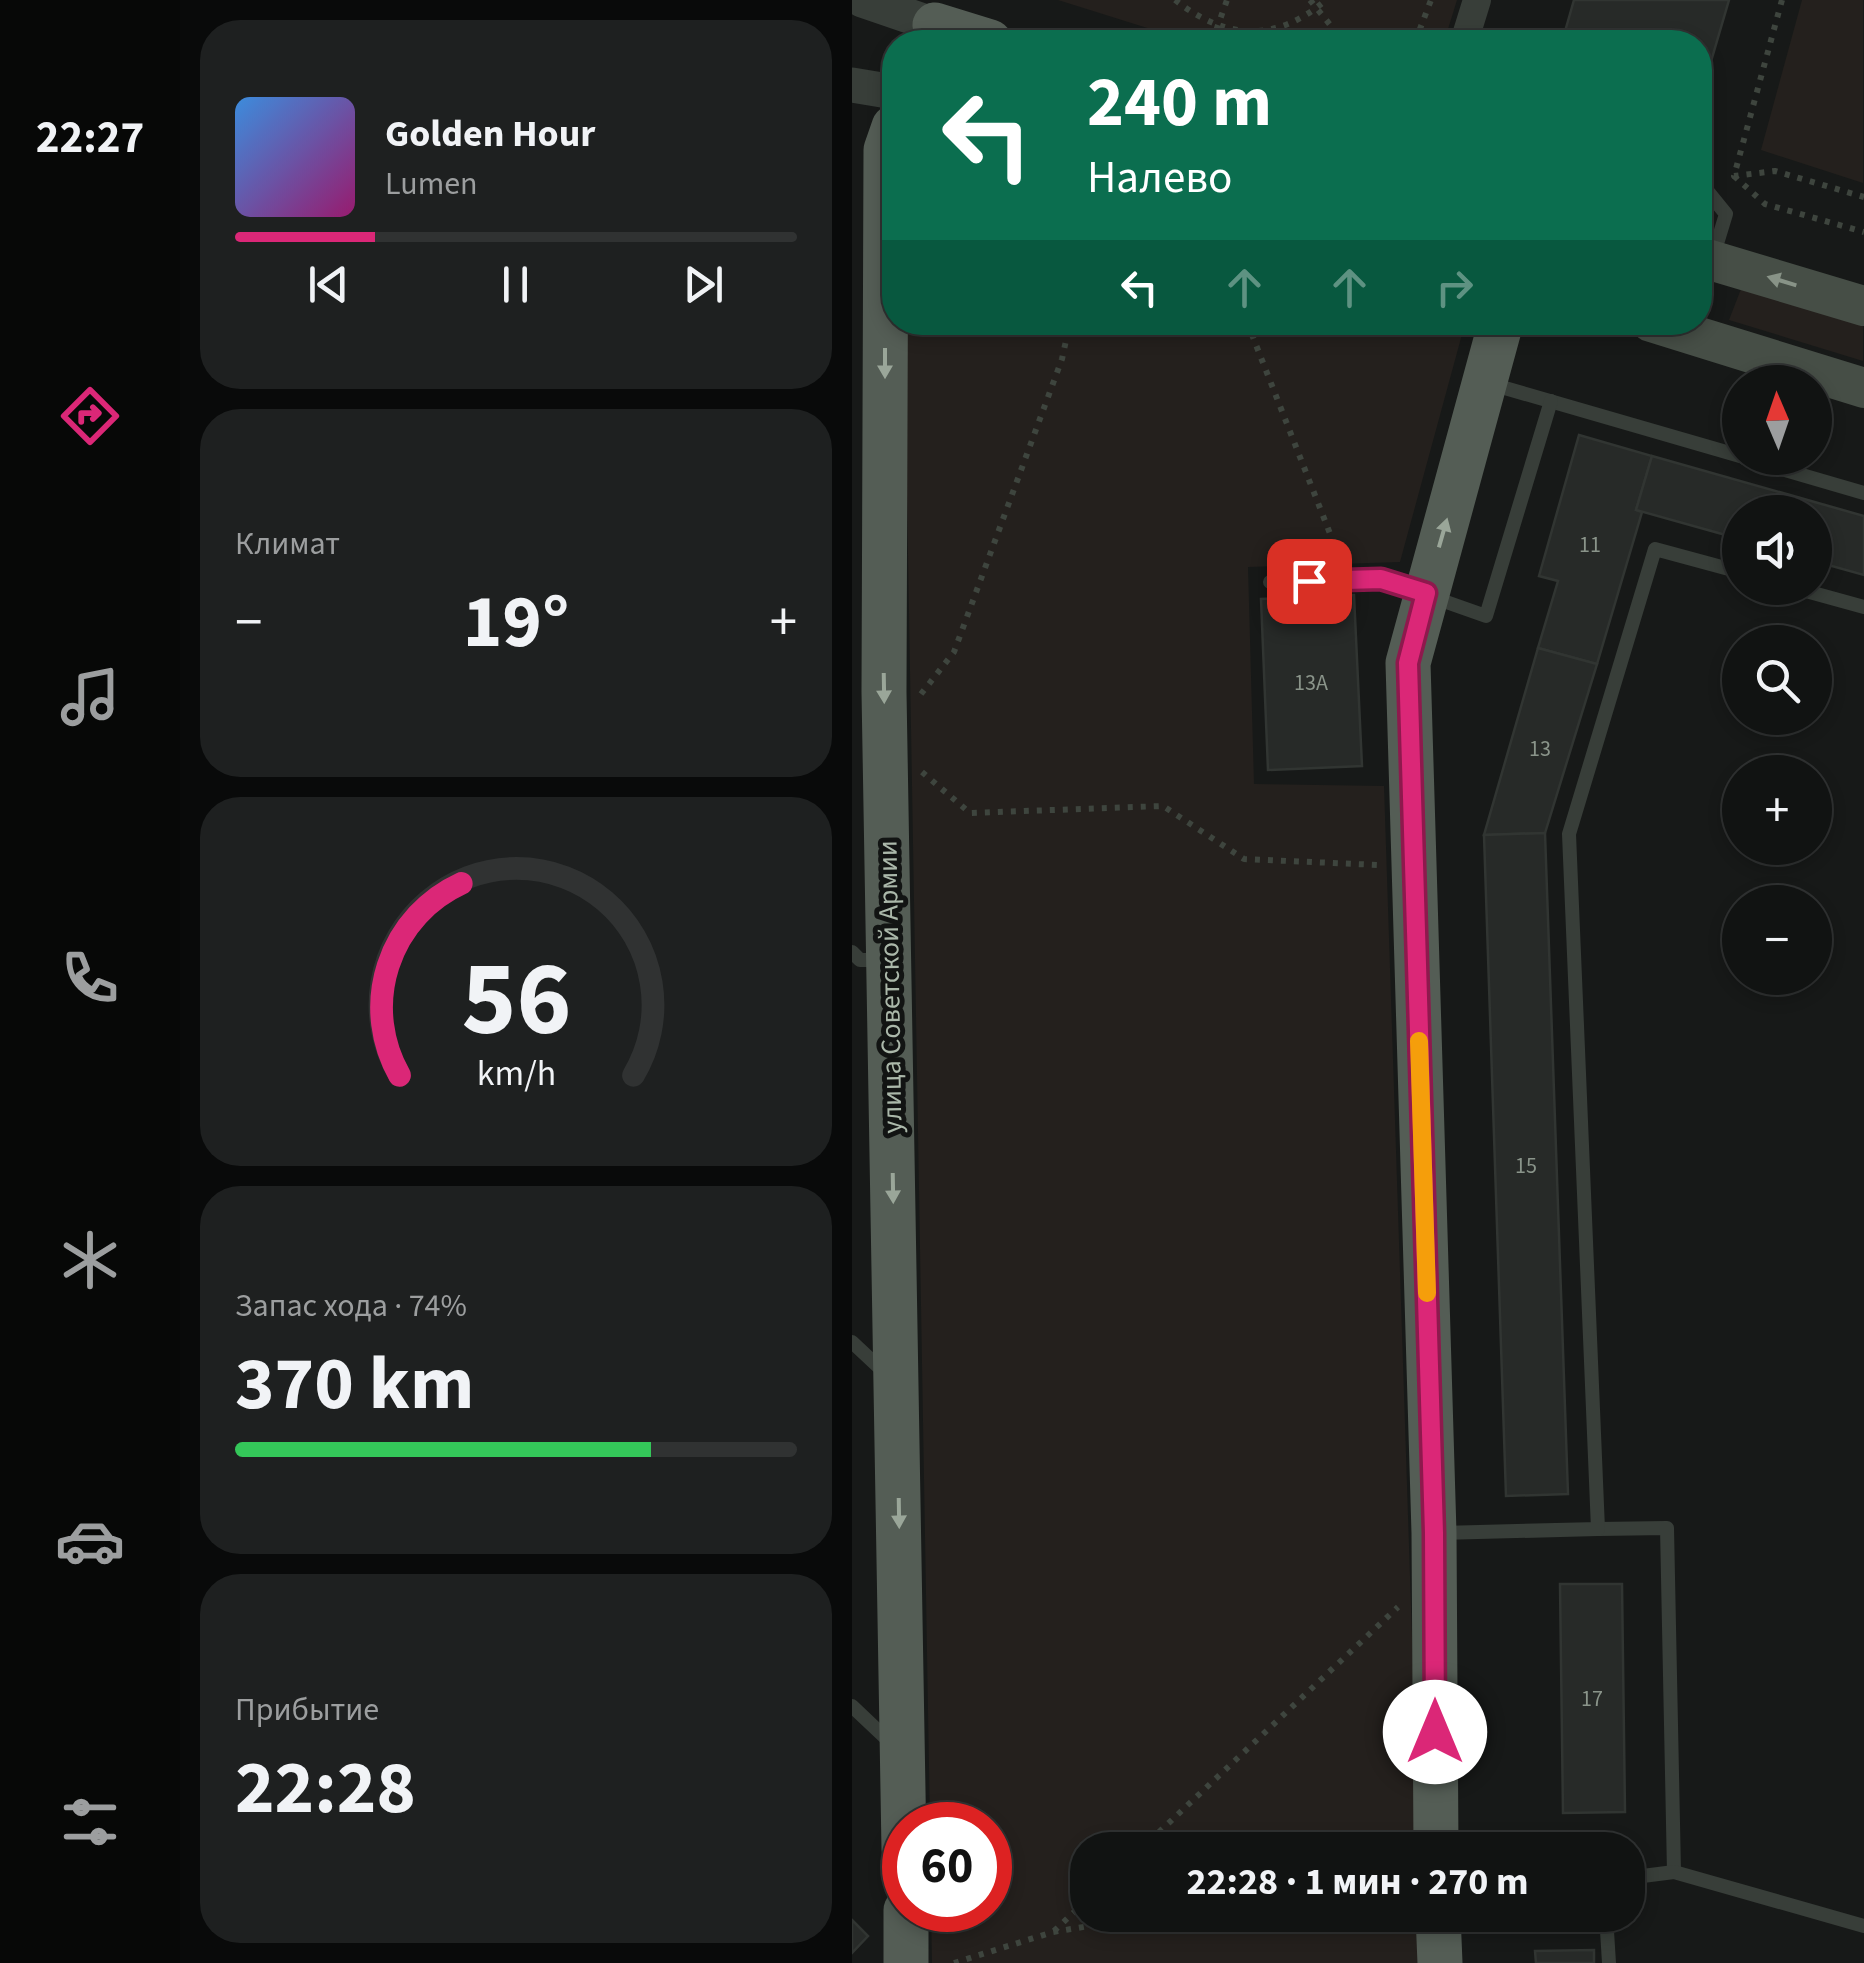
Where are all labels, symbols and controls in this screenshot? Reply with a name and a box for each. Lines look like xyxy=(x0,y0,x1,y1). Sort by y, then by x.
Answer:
text: 240 m xyxy=(1087,53,1272,153)
icon: left xyxy=(922,70,1052,200)
text: 22:27 xyxy=(36,106,144,170)
text: Golden Hour xyxy=(385,107,595,161)
text: Налево xyxy=(1087,146,1233,210)
text: Lumen xyxy=(385,161,478,207)
icon: previous xyxy=(301,257,356,312)
icon: pause xyxy=(488,257,543,312)
icon: next xyxy=(676,257,731,312)
icon: left xyxy=(1112,260,1167,315)
icon: ahead xyxy=(1217,260,1272,315)
icon: ahead xyxy=(1322,260,1377,315)
icon: right xyxy=(1427,260,1482,315)
one-way arrow xyxy=(1766,273,1796,288)
one-way arrow xyxy=(876,347,892,379)
north arrow xyxy=(1722,365,1832,475)
map controls xyxy=(1722,365,1832,995)
icon: directions xyxy=(55,381,125,451)
button: sound xyxy=(1722,495,1832,605)
one-way arrow xyxy=(1436,517,1451,547)
text: Климат xyxy=(235,521,340,567)
house number: 11 xyxy=(1579,529,1601,561)
pin xyxy=(1267,539,1352,624)
icon: arrive xyxy=(1282,554,1337,609)
text: 19° xyxy=(463,569,569,676)
text: − xyxy=(235,584,262,662)
text: + xyxy=(770,584,797,662)
button: search xyxy=(1722,625,1832,735)
icon: music xyxy=(55,662,125,732)
house number: 13А xyxy=(1294,667,1328,699)
one-way arrow xyxy=(876,672,892,704)
house number: 13 xyxy=(1529,733,1551,765)
button: + xyxy=(1722,755,1832,865)
street label: улица Советской Армии xyxy=(867,840,913,1134)
button: − xyxy=(1722,885,1832,995)
text: 56 xyxy=(461,927,571,1075)
icon: phone xyxy=(55,943,125,1013)
text: km/h xyxy=(476,1048,556,1099)
house number: 15 xyxy=(1515,1150,1537,1182)
one-way arrow xyxy=(886,1172,902,1204)
icon: climate xyxy=(55,1225,125,1295)
text: Запас хода · 74% xyxy=(235,1283,467,1329)
text: 370 km xyxy=(235,1331,474,1438)
one-way arrow xyxy=(891,1497,907,1529)
icon: car xyxy=(55,1506,125,1576)
position arrow xyxy=(1383,1680,1487,1784)
house number: 17 xyxy=(1581,1683,1603,1715)
text: Прибытие xyxy=(235,1687,379,1733)
text: 22:28 xyxy=(235,1735,416,1842)
icon: filters xyxy=(55,1787,125,1857)
speed limit sign: 60 xyxy=(882,1802,1012,1932)
text: 22:28 · 1 мин · 270 m xyxy=(1186,1855,1529,1909)

